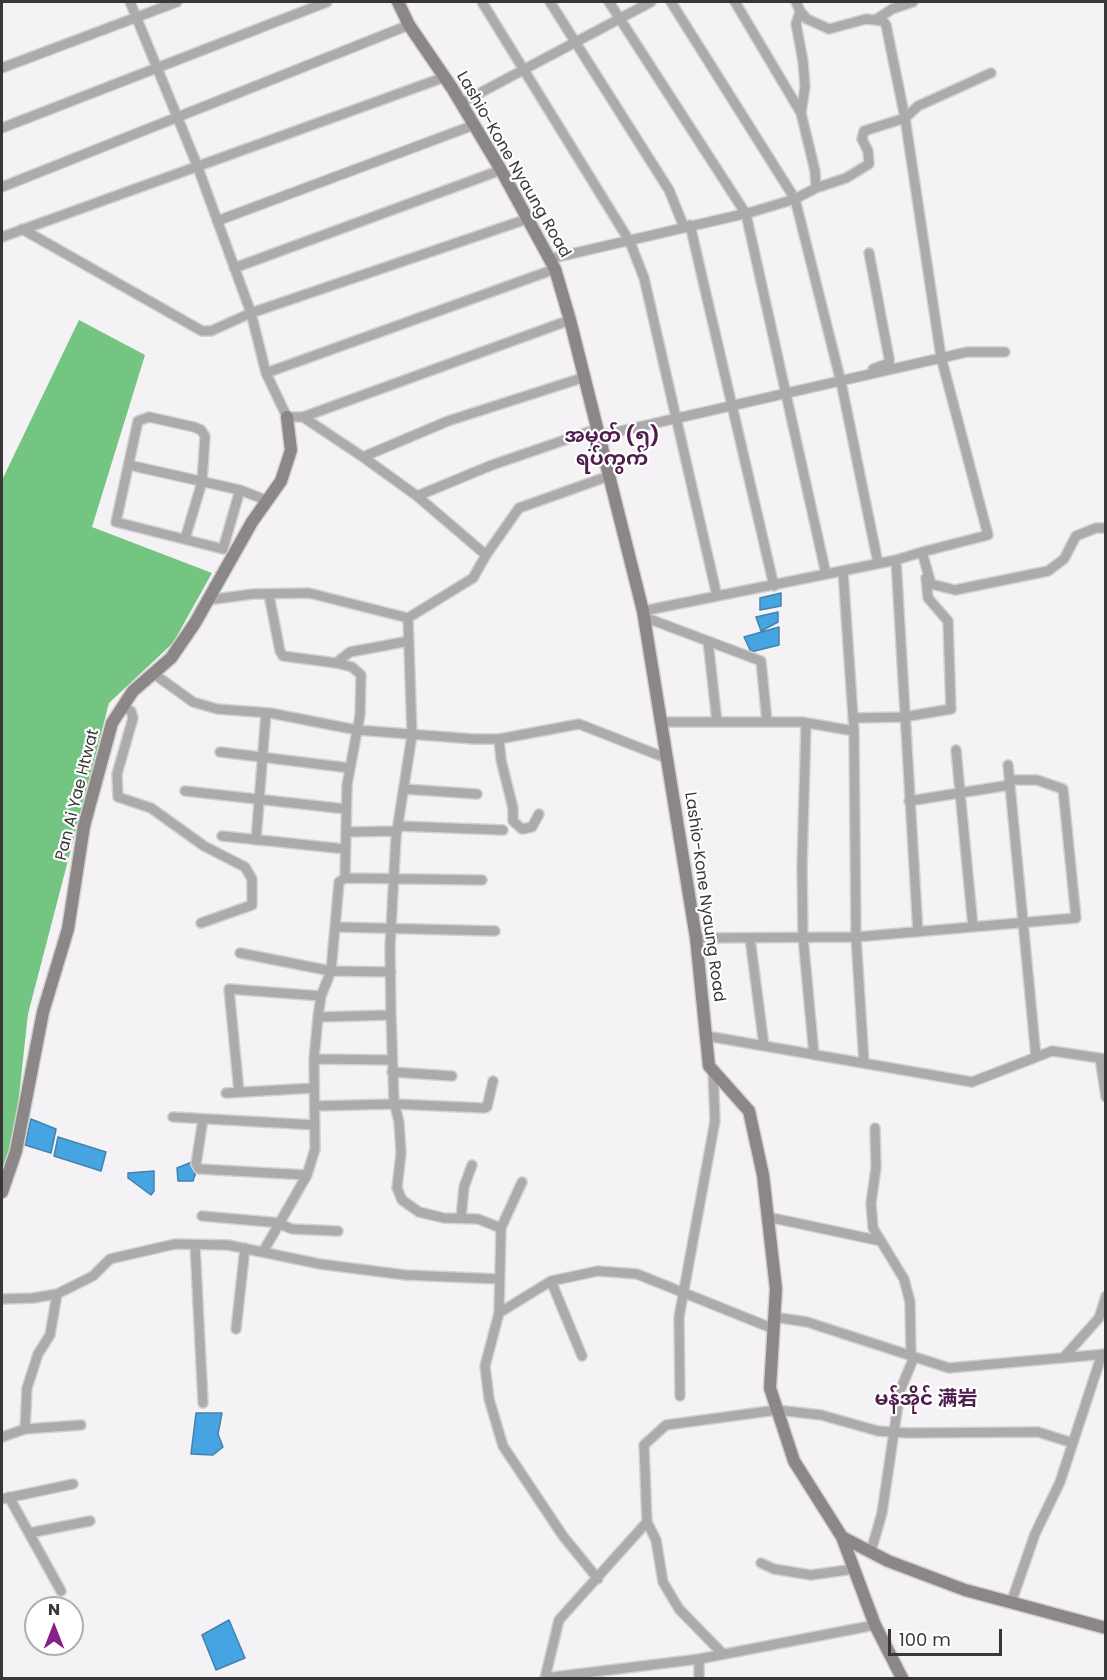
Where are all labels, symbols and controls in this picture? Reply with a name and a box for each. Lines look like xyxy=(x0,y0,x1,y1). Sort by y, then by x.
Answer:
street label: Lashio-Kone Nyaung Road xyxy=(452,68,574,262)
district label: အမှတ် (၅) ရပ်ကွက် xyxy=(565,425,659,472)
street label: Pan Ai Yae Htwat xyxy=(52,727,104,863)
street label: Lashio-Kone Nyaung Road xyxy=(680,791,728,1003)
district label: မန်အိုင် 满岩 xyxy=(875,1388,977,1412)
north arrow xyxy=(24,1596,84,1656)
text: N xyxy=(48,1598,60,1621)
scale bar xyxy=(891,1617,1005,1655)
text: 100 m xyxy=(899,1627,951,1652)

